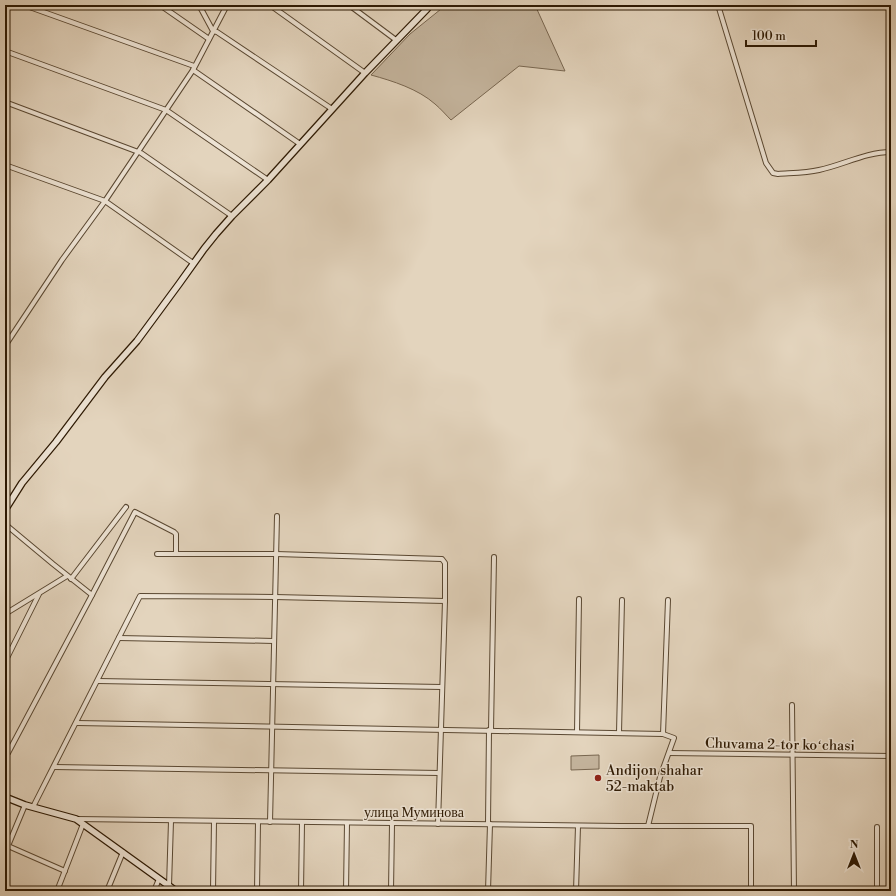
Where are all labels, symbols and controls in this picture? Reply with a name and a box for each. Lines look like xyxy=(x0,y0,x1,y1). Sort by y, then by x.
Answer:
scale bar xyxy=(746,22,816,48)
text: 100 m xyxy=(752,29,786,44)
street label: Chuvama 2-tor koʻchasi xyxy=(705,735,856,755)
place label: Andijon shahar 52-maktab xyxy=(605,762,703,796)
marker: Andijon shahar 52-maktab xyxy=(593,773,603,783)
street label: улица Муминова xyxy=(364,804,465,822)
north arrow xyxy=(834,834,874,874)
text: N xyxy=(850,838,859,852)

